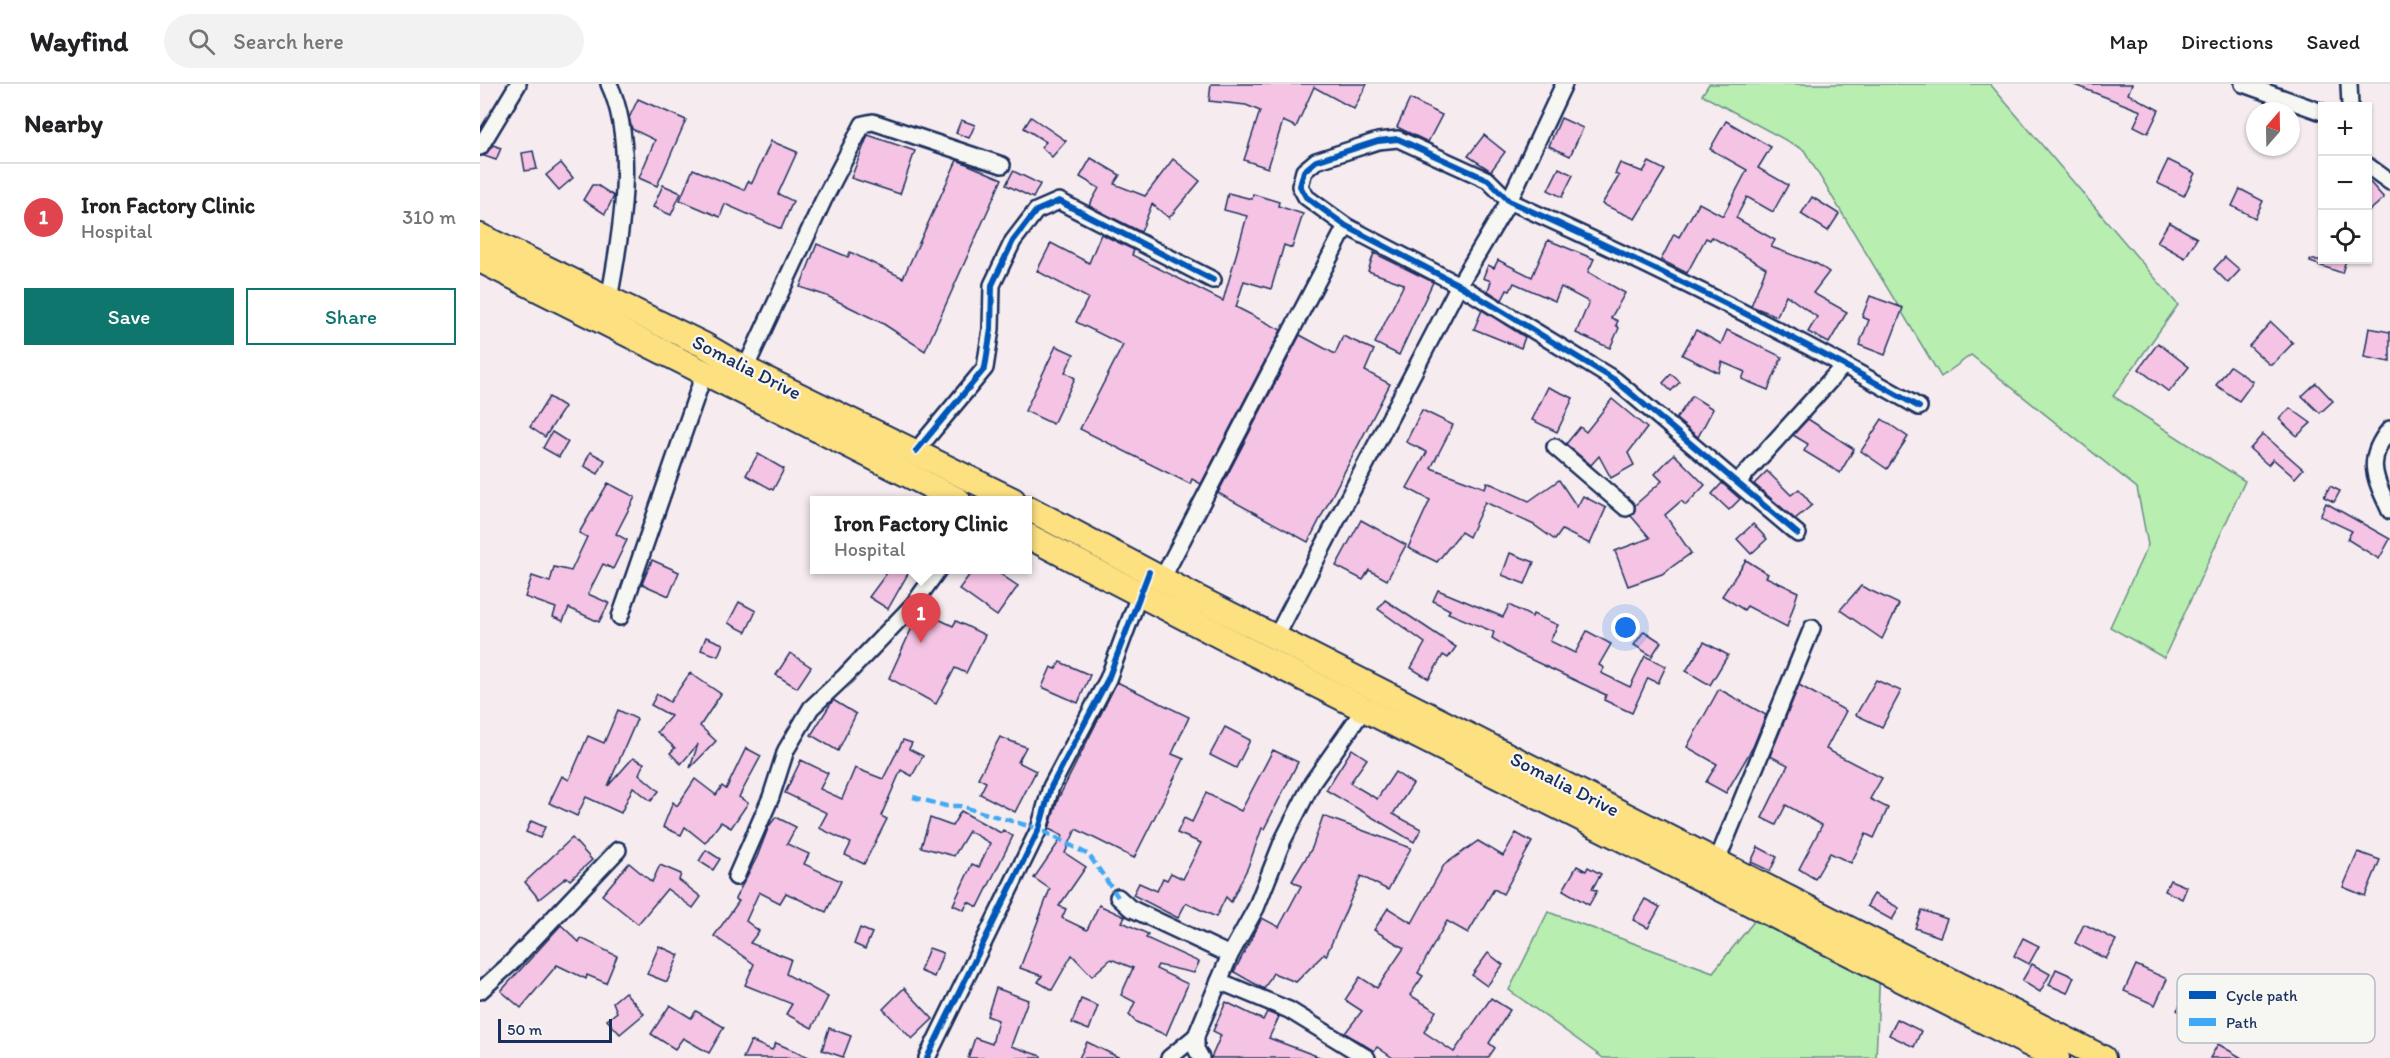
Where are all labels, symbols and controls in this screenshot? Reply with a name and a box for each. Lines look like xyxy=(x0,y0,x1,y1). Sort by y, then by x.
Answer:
search box xyxy=(164,14,584,68)
text: Wayfind xyxy=(30,24,128,58)
icon: search xyxy=(185,25,218,58)
text: Search here xyxy=(233,28,344,55)
text: Map xyxy=(2110,29,2148,54)
text: Directions xyxy=(2181,29,2273,54)
text: Saved xyxy=(2306,29,2360,54)
north arrow xyxy=(2246,102,2300,156)
map controls xyxy=(2318,102,2372,264)
button: + xyxy=(2318,102,2372,156)
text: Nearby xyxy=(24,107,103,139)
button: − xyxy=(2318,156,2372,210)
text: Iron Factory Clinic xyxy=(81,192,255,219)
text: 1 xyxy=(39,205,48,229)
text: 310 m xyxy=(402,205,456,229)
button: locate xyxy=(2318,210,2372,264)
text: Hospital xyxy=(81,219,153,243)
button: Save xyxy=(24,288,234,345)
button: Share xyxy=(246,288,456,345)
street label: Somalia Drive xyxy=(689,329,805,405)
popup xyxy=(810,496,1032,574)
text: Iron Factory Clinic xyxy=(834,510,1008,537)
text: Hospital xyxy=(834,537,905,561)
pin: 1 xyxy=(902,594,940,643)
your location xyxy=(1611,613,1640,642)
street label: Somalia Drive xyxy=(1507,746,1623,822)
legend xyxy=(2177,974,2375,1043)
text: Cycle path xyxy=(2226,986,2298,1005)
text: Path xyxy=(2226,1013,2257,1032)
scale bar xyxy=(498,1016,612,1044)
text: 50 m xyxy=(507,1020,542,1039)

